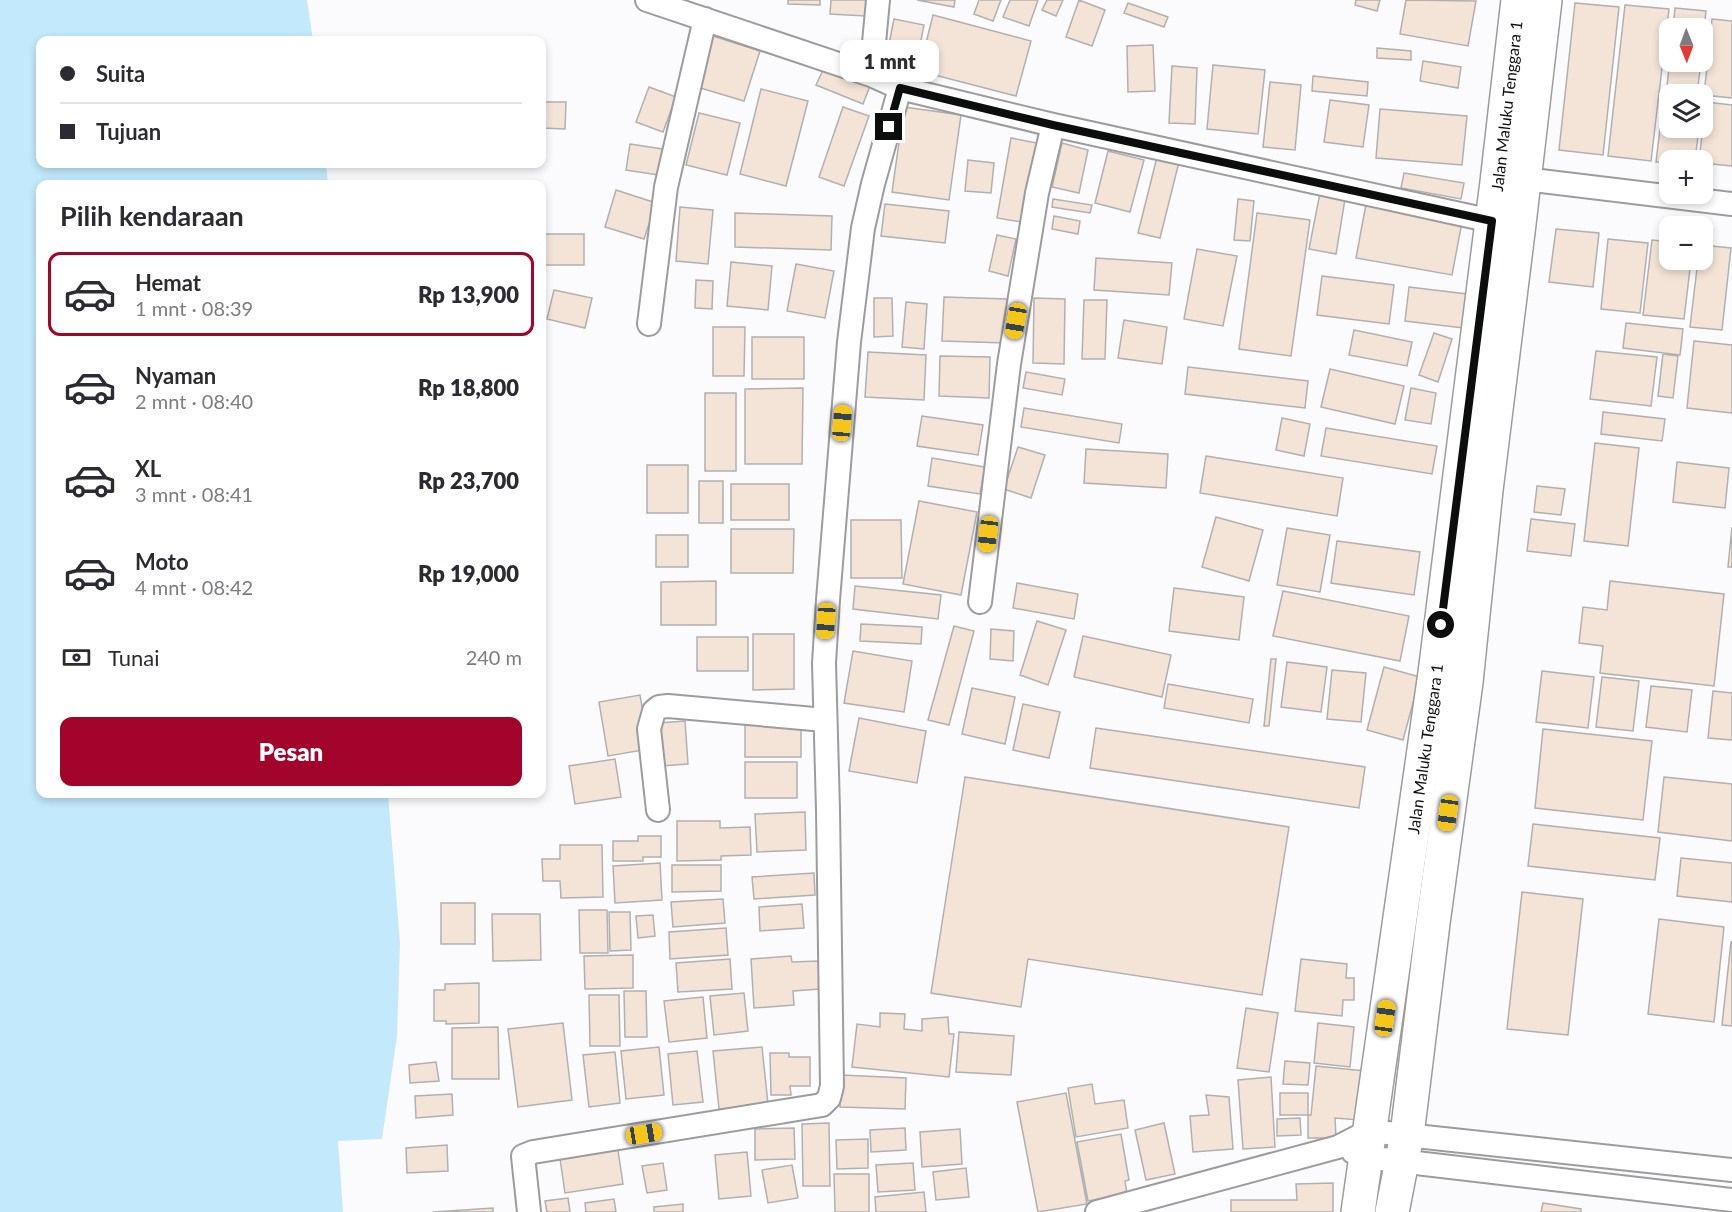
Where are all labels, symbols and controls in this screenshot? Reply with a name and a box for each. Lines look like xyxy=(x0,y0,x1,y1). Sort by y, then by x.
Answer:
north arrow xyxy=(1659,18,1713,72)
map controls xyxy=(1659,18,1713,270)
street label: Jalan Maluku Tenggara 1 xyxy=(1486,20,1525,192)
callout: 1 mnt xyxy=(840,40,938,82)
text: 1 mnt xyxy=(863,49,916,73)
text: Suita xyxy=(96,60,145,87)
button: layers xyxy=(1659,84,1713,138)
route end xyxy=(875,113,902,140)
text: Tujuan xyxy=(96,118,161,145)
button: + xyxy=(1659,150,1713,204)
text: Pilih kendaraan xyxy=(60,199,244,232)
button: − xyxy=(1659,216,1713,270)
icon: car xyxy=(63,267,117,321)
text: Hemat xyxy=(135,269,201,296)
text: Rp 13,900 xyxy=(418,281,519,308)
text: 1 mnt · 08:39 xyxy=(135,296,253,320)
car xyxy=(1004,302,1028,340)
icon: car xyxy=(63,360,117,414)
text: Nyaman xyxy=(135,362,216,389)
text: Rp 18,800 xyxy=(418,374,519,401)
text: 2 mnt · 08:40 xyxy=(135,389,253,413)
car xyxy=(831,404,853,442)
icon: car xyxy=(63,453,117,507)
text: XL xyxy=(135,455,161,482)
text: Rp 23,700 xyxy=(418,467,519,494)
text: 3 mnt · 08:41 xyxy=(135,482,253,506)
car xyxy=(977,515,999,553)
icon: car xyxy=(63,546,117,600)
text: Moto xyxy=(135,548,189,575)
text: Rp 19,000 xyxy=(418,560,519,587)
text: 4 mnt · 08:42 xyxy=(135,575,253,599)
car xyxy=(816,602,836,640)
route start xyxy=(1427,611,1454,638)
icon: cash xyxy=(60,641,93,674)
text: Tunai xyxy=(108,644,159,671)
text: 240 m xyxy=(466,645,522,669)
street label: Jalan Maluku Tenggara 1 xyxy=(1403,663,1446,835)
button: Pesan xyxy=(60,717,522,786)
car xyxy=(1437,794,1459,832)
car xyxy=(1374,999,1396,1037)
car xyxy=(625,1122,663,1146)

